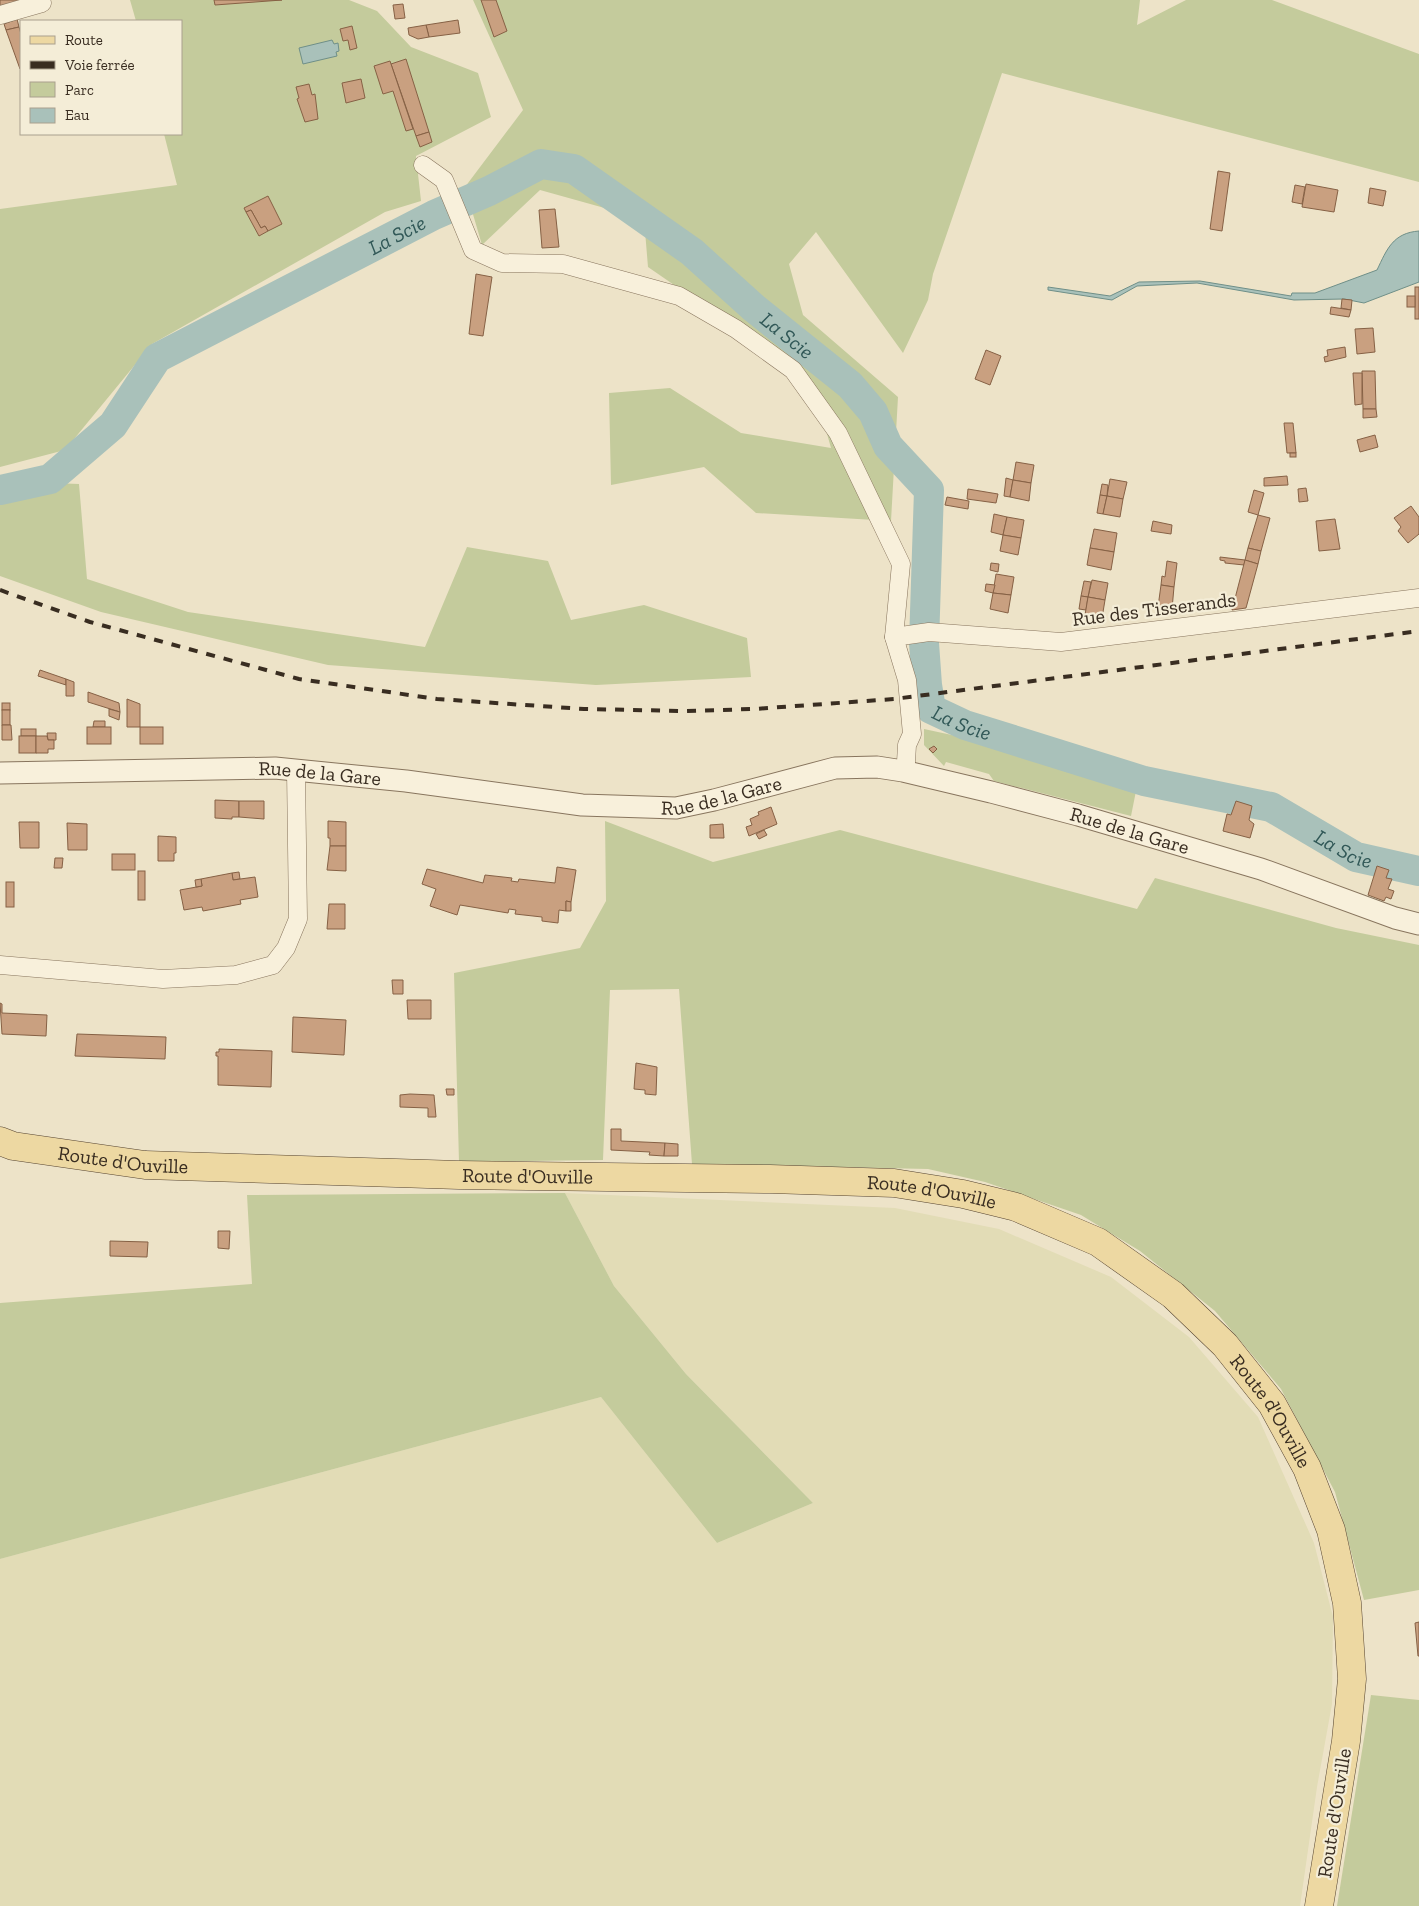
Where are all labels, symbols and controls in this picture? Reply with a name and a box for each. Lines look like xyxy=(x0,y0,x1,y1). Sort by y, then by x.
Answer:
legend xyxy=(20,20,182,135)
text: Route xyxy=(65,31,103,49)
text: Voie ferrée xyxy=(64,56,135,74)
text: Parc xyxy=(65,81,94,99)
text: Eau xyxy=(65,106,90,124)
water label: La Scie xyxy=(364,209,430,259)
water label: La Scie xyxy=(756,306,819,364)
street label: Rue des Tisserands xyxy=(1071,587,1237,631)
water label: La Scie xyxy=(929,699,994,745)
street label: Rue de la Gare xyxy=(258,756,382,790)
street label: Rue de la Gare xyxy=(661,771,784,820)
street label: Rue de la Gare xyxy=(1067,801,1192,859)
water label: La Scie xyxy=(1311,823,1374,873)
street label: Route d'Ouville xyxy=(56,1141,189,1178)
street label: Route d'Ouville xyxy=(462,1163,593,1189)
street label: Route d'Ouville xyxy=(867,1170,999,1214)
street label: Route d'Ouville xyxy=(1225,1350,1317,1472)
street label: Route d'Ouville xyxy=(1312,1746,1356,1880)

